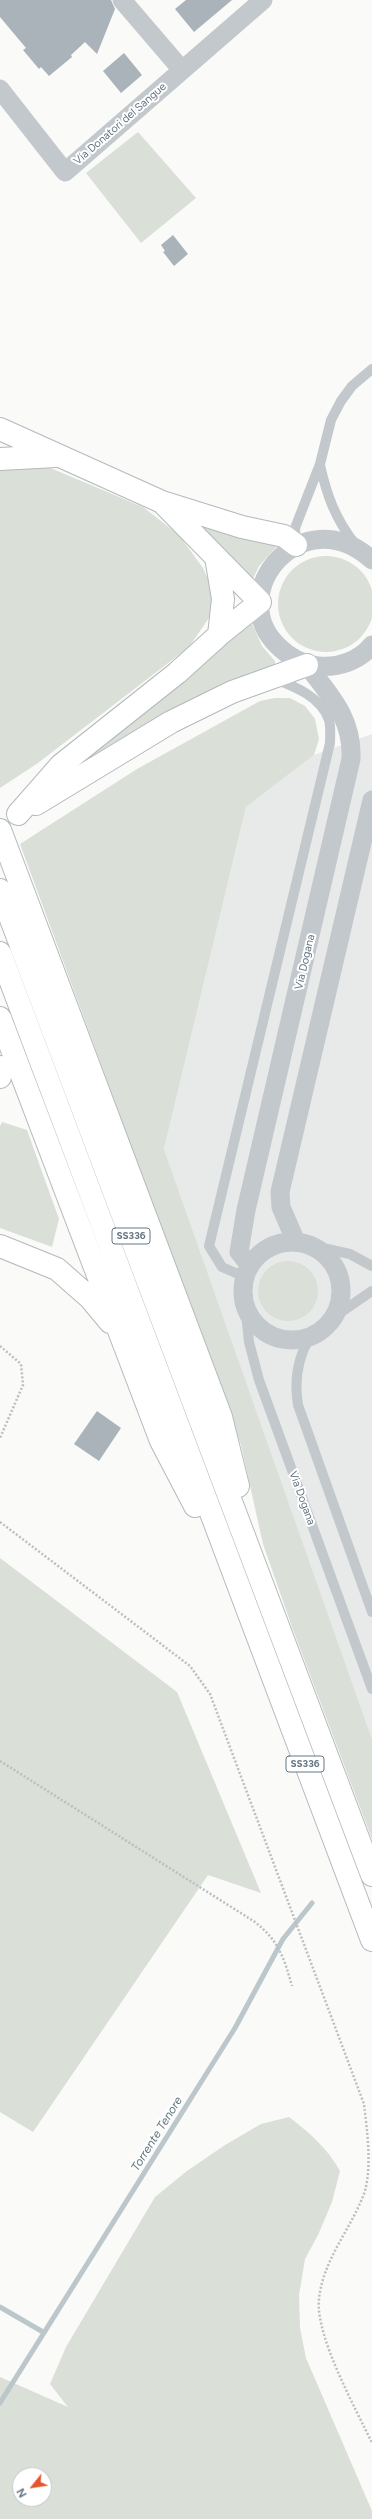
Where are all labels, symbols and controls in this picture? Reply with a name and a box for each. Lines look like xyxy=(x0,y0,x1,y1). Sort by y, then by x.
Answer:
street label: Via Donatori del Sangue xyxy=(71,80,169,168)
street label: Via Dogana xyxy=(292,933,318,991)
road number: SS336 xyxy=(112,1228,150,1244)
street label: Via Dogana xyxy=(286,1469,318,1527)
road number: SS336 xyxy=(286,1756,324,1772)
water label: Torrente Tenore xyxy=(128,2094,186,2174)
north arrow xyxy=(12,2467,52,2507)
text: N xyxy=(14,2486,30,2500)

